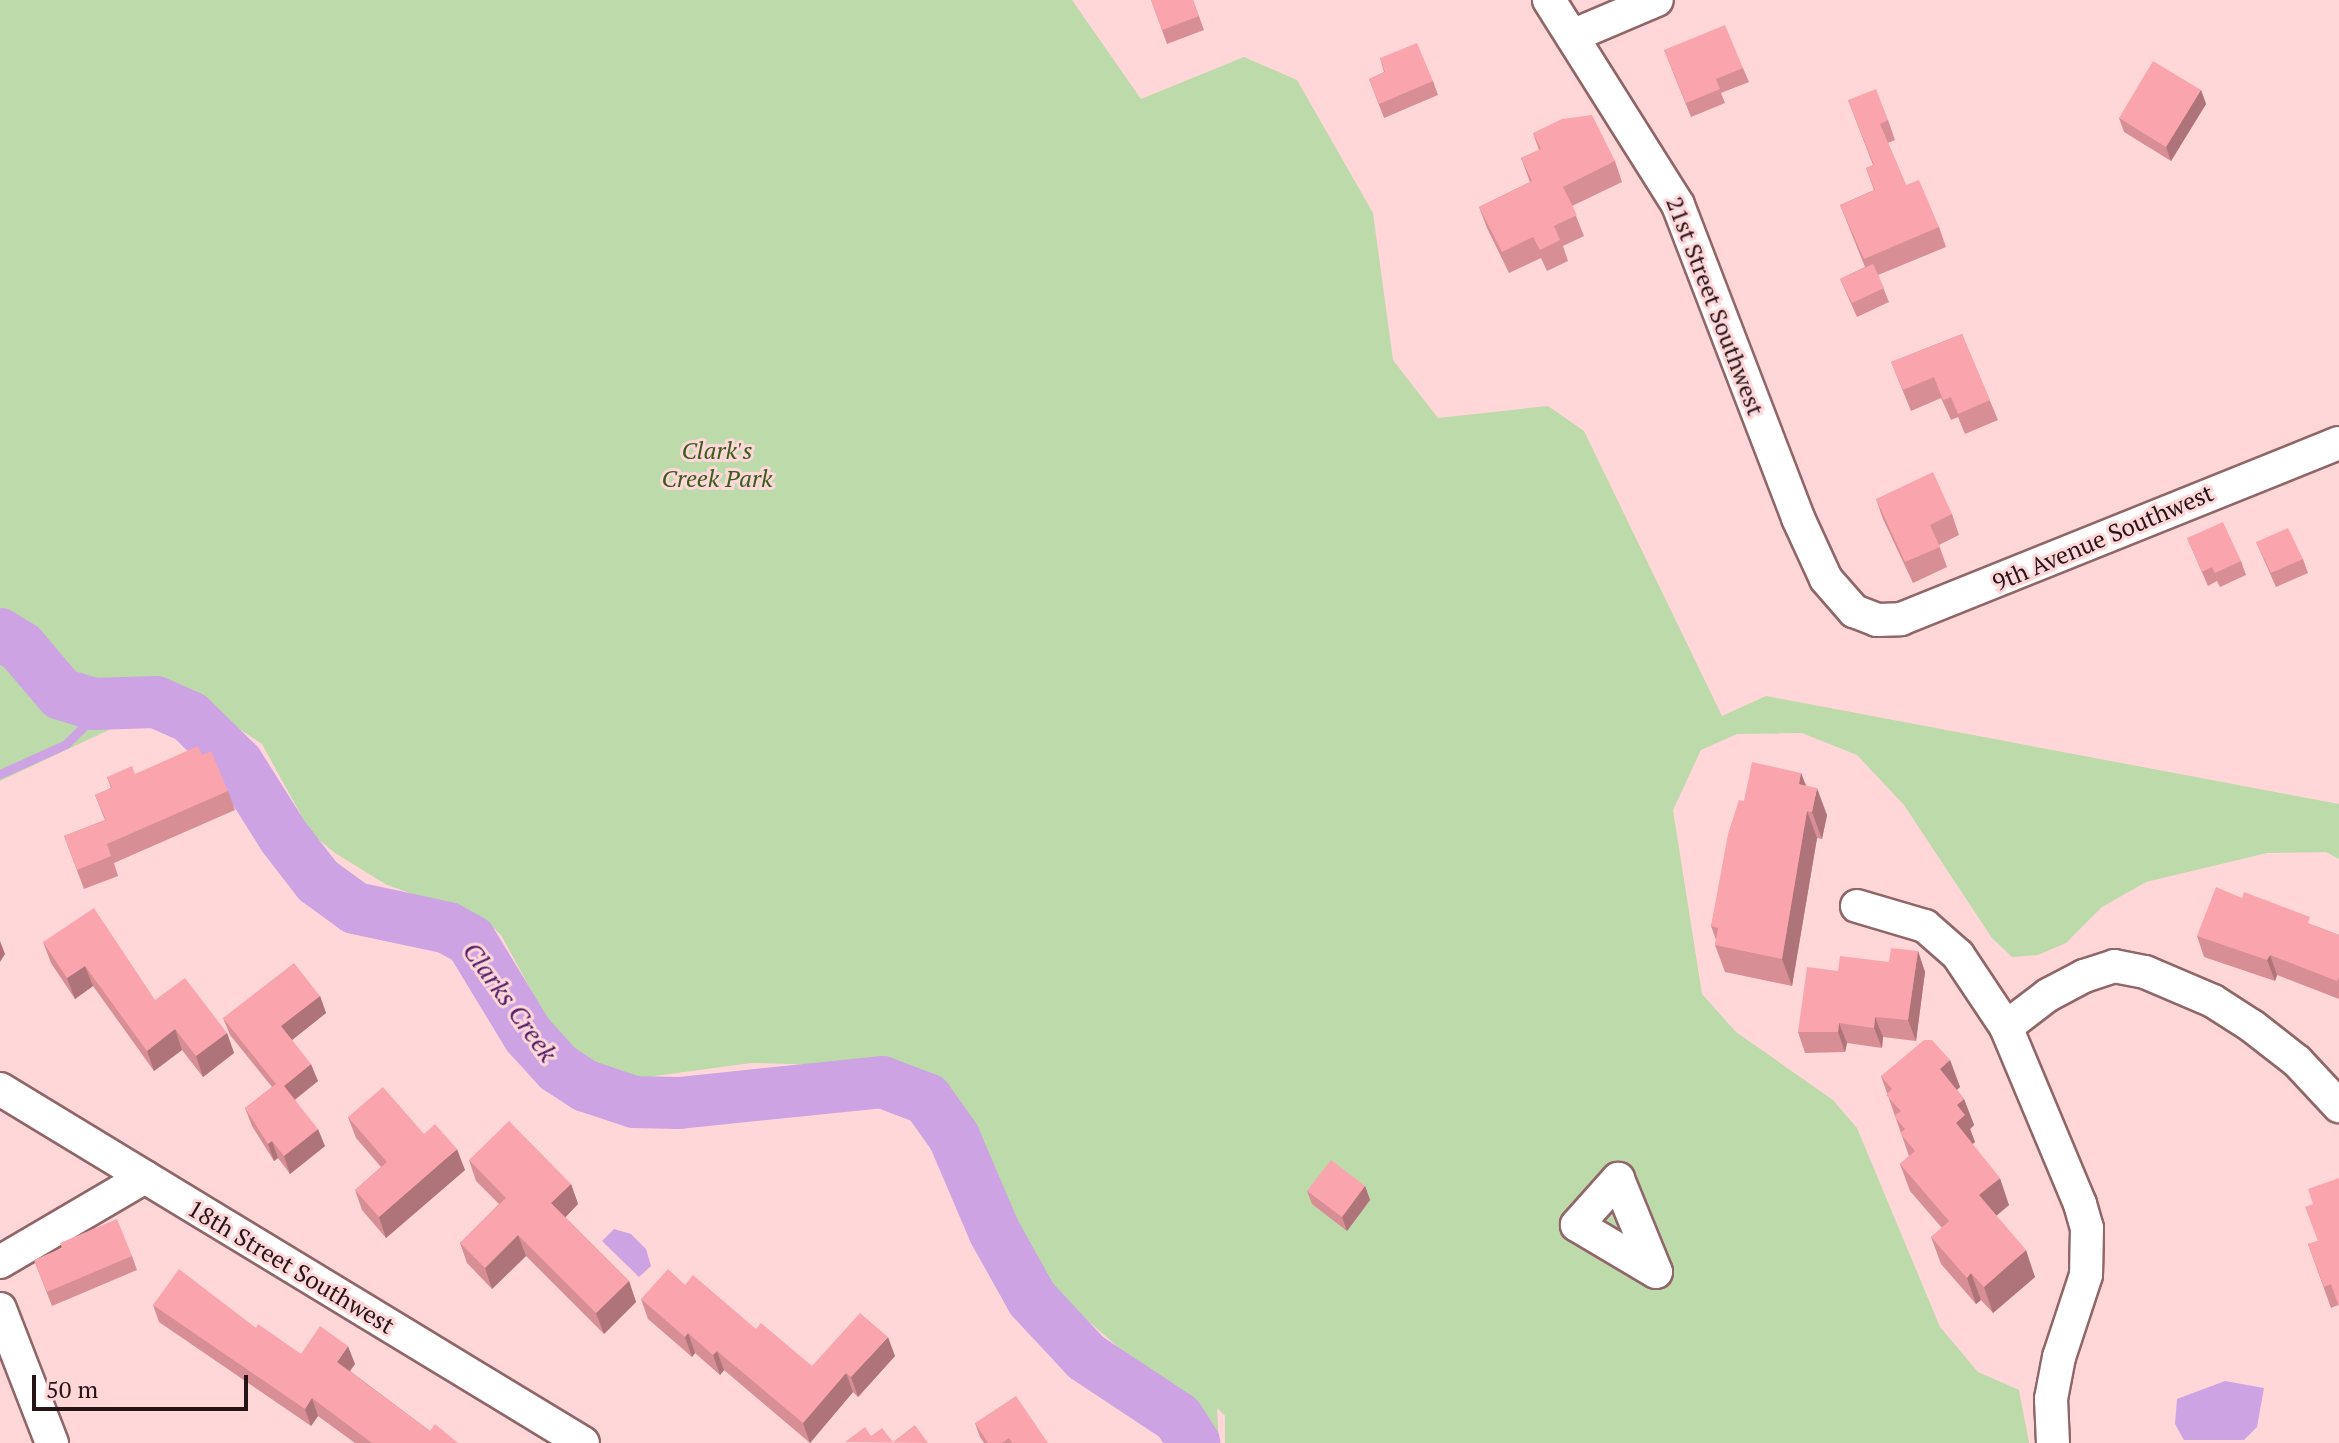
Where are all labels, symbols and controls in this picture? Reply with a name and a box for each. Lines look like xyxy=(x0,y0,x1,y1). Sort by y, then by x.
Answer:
street label: 21st Street Southwest xyxy=(1660,193,1770,419)
park label: Clark's Creek Park xyxy=(661,437,773,493)
street label: 9th Avenue Southwest xyxy=(1988,478,2218,598)
water label: Clarks Creek xyxy=(456,936,564,1068)
street label: 18th Street Southwest xyxy=(183,1194,399,1340)
scale bar xyxy=(36,1359,252,1409)
text: 50 m xyxy=(46,1373,98,1405)

